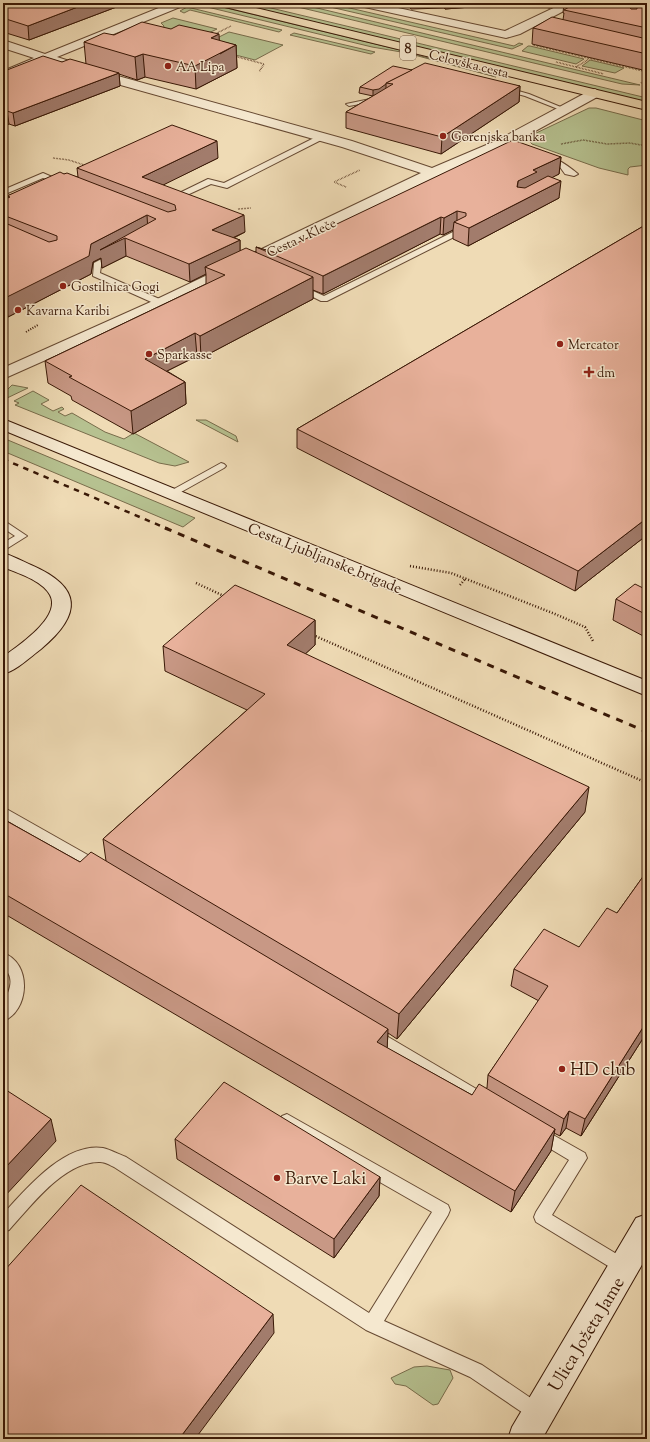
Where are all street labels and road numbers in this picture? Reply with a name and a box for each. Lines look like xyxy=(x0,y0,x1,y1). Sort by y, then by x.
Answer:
road number: 8 xyxy=(400,36,416,60)
street label: Celovška cesta xyxy=(427,46,510,84)
street label: Cesta v Kleče xyxy=(264,215,340,263)
street label: Cesta Ljubljanske brigade xyxy=(244,519,405,600)
street label: Ulica Jožeta Jame xyxy=(543,1273,632,1397)

